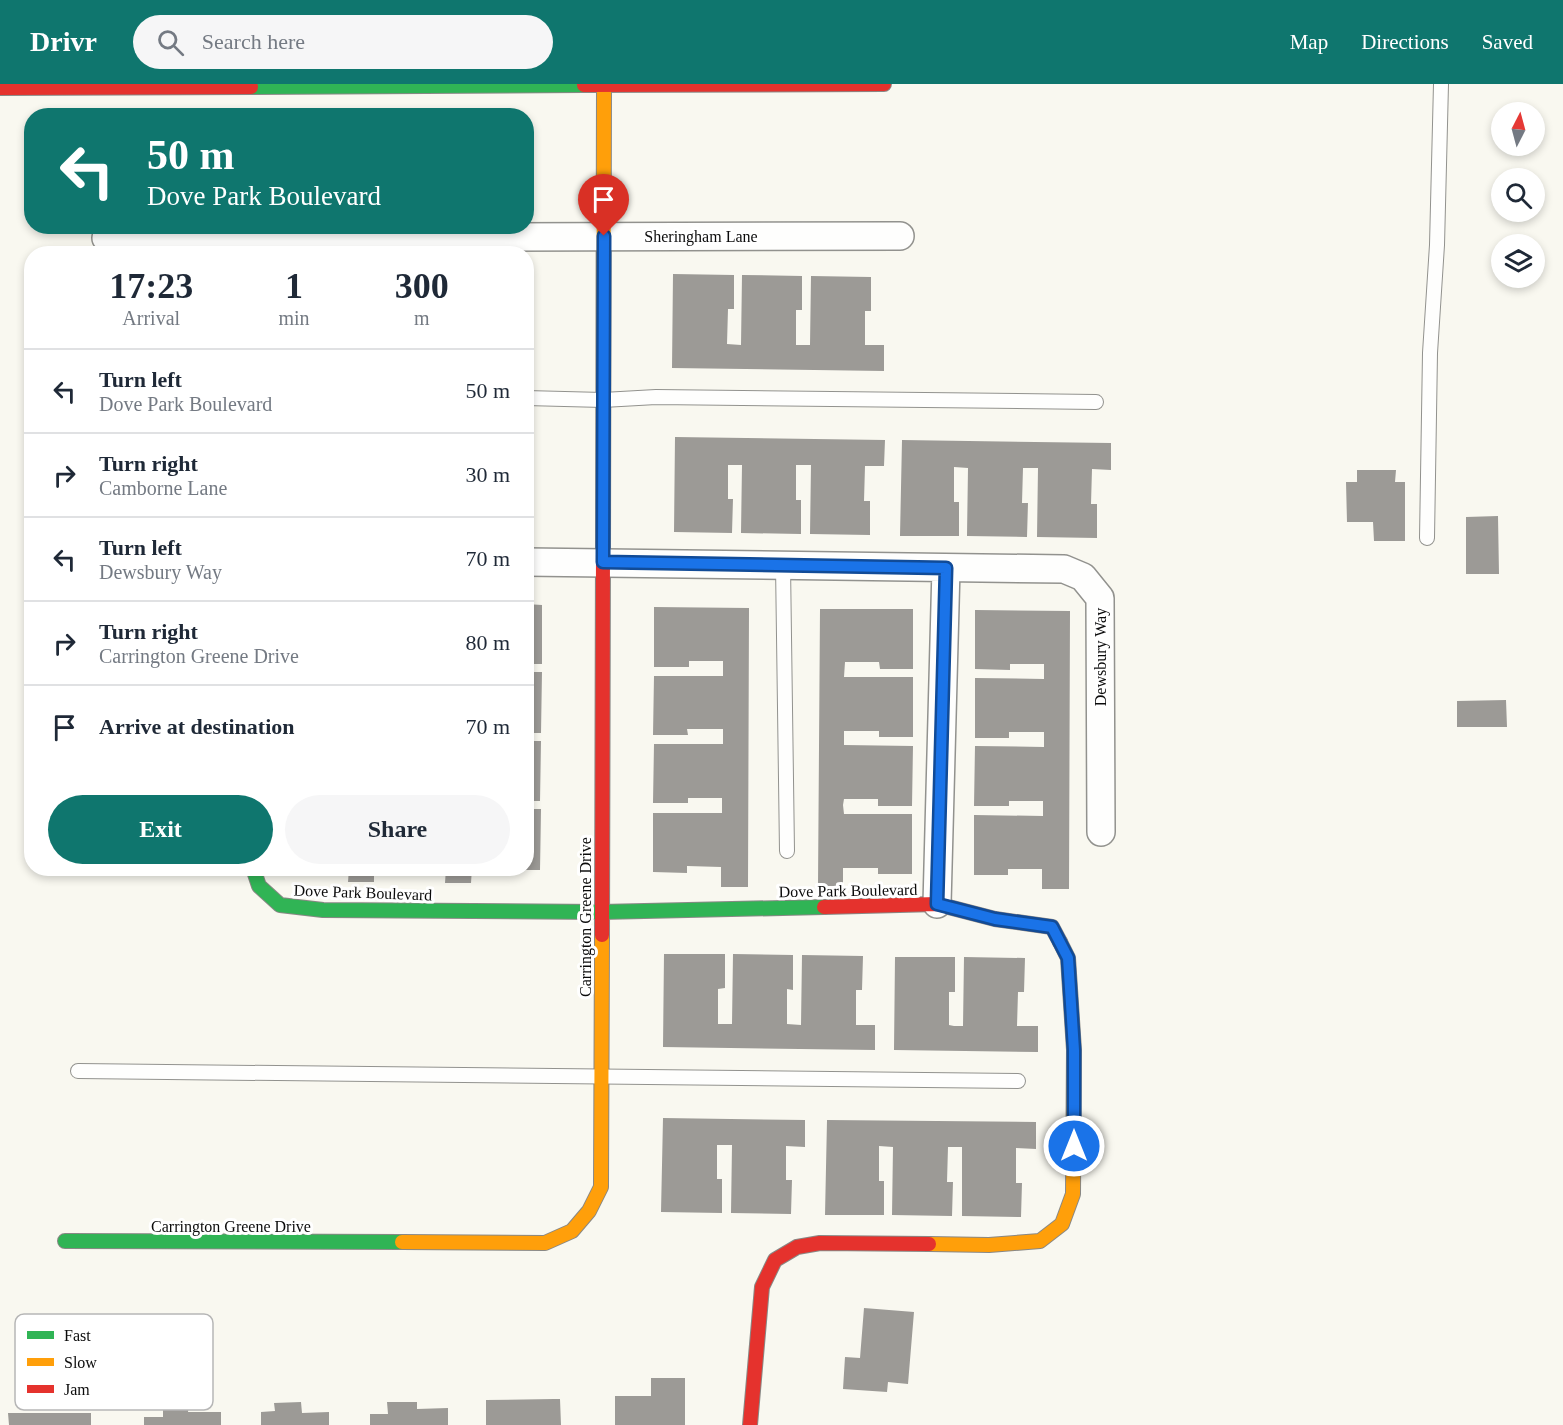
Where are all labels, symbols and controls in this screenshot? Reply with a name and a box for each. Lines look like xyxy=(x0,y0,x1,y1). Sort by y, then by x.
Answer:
search box xyxy=(133,15,553,69)
text: Drivr xyxy=(30,26,97,57)
icon: search xyxy=(154,26,187,59)
text: Search here xyxy=(202,29,305,54)
text: Map xyxy=(1290,30,1328,54)
text: Directions xyxy=(1361,30,1449,54)
text: Saved xyxy=(1482,30,1533,54)
north arrow xyxy=(1491,102,1545,156)
map controls xyxy=(1491,102,1545,288)
icon: left xyxy=(48,132,126,210)
text: 50 m xyxy=(147,132,235,178)
button: search xyxy=(1491,168,1545,222)
pin xyxy=(578,174,629,236)
text: Dove Park Boulevard xyxy=(147,181,381,211)
icon: arrive xyxy=(587,183,620,216)
street label: Sheringham Lane xyxy=(644,228,758,246)
button: layers xyxy=(1491,234,1545,288)
text: 17:23 xyxy=(109,266,193,306)
text: 1 xyxy=(285,266,303,306)
text: 300 xyxy=(395,266,449,306)
text: Arrival xyxy=(122,307,180,329)
text: min xyxy=(278,307,310,329)
text: m xyxy=(414,307,430,329)
text: Turn left xyxy=(99,367,182,392)
icon: left xyxy=(48,375,81,408)
text: 50 m xyxy=(465,378,510,403)
text: Dove Park Boulevard xyxy=(99,393,272,415)
text: Turn right xyxy=(99,451,198,476)
icon: right xyxy=(48,459,81,492)
text: 30 m xyxy=(465,462,510,487)
text: Camborne Lane xyxy=(99,477,227,499)
text: Turn left xyxy=(99,535,182,560)
icon: left xyxy=(48,543,81,576)
text: 70 m xyxy=(465,546,510,571)
text: Dewsbury Way xyxy=(99,561,222,583)
street label: Dewsbury Way xyxy=(1092,608,1110,706)
text: Turn right xyxy=(99,619,198,644)
icon: right xyxy=(48,627,81,660)
text: 80 m xyxy=(465,630,510,655)
text: Carrington Greene Drive xyxy=(99,645,299,667)
icon: arrive xyxy=(48,711,81,744)
text: Arrive at destination xyxy=(99,714,295,739)
text: 70 m xyxy=(465,714,510,739)
button: Exit xyxy=(48,795,273,864)
button: Share xyxy=(285,795,510,864)
street label: Carrington Greene Drive xyxy=(577,837,595,997)
street label: Dove Park Boulevard xyxy=(779,881,917,900)
street label: Dove Park Boulevard xyxy=(293,882,433,903)
position arrow xyxy=(1042,1114,1106,1178)
street label: Carrington Greene Drive xyxy=(151,1218,311,1236)
legend xyxy=(15,1314,213,1410)
text: Fast xyxy=(64,1327,91,1344)
text: Slow xyxy=(64,1354,97,1371)
text: Jam xyxy=(64,1381,90,1398)

